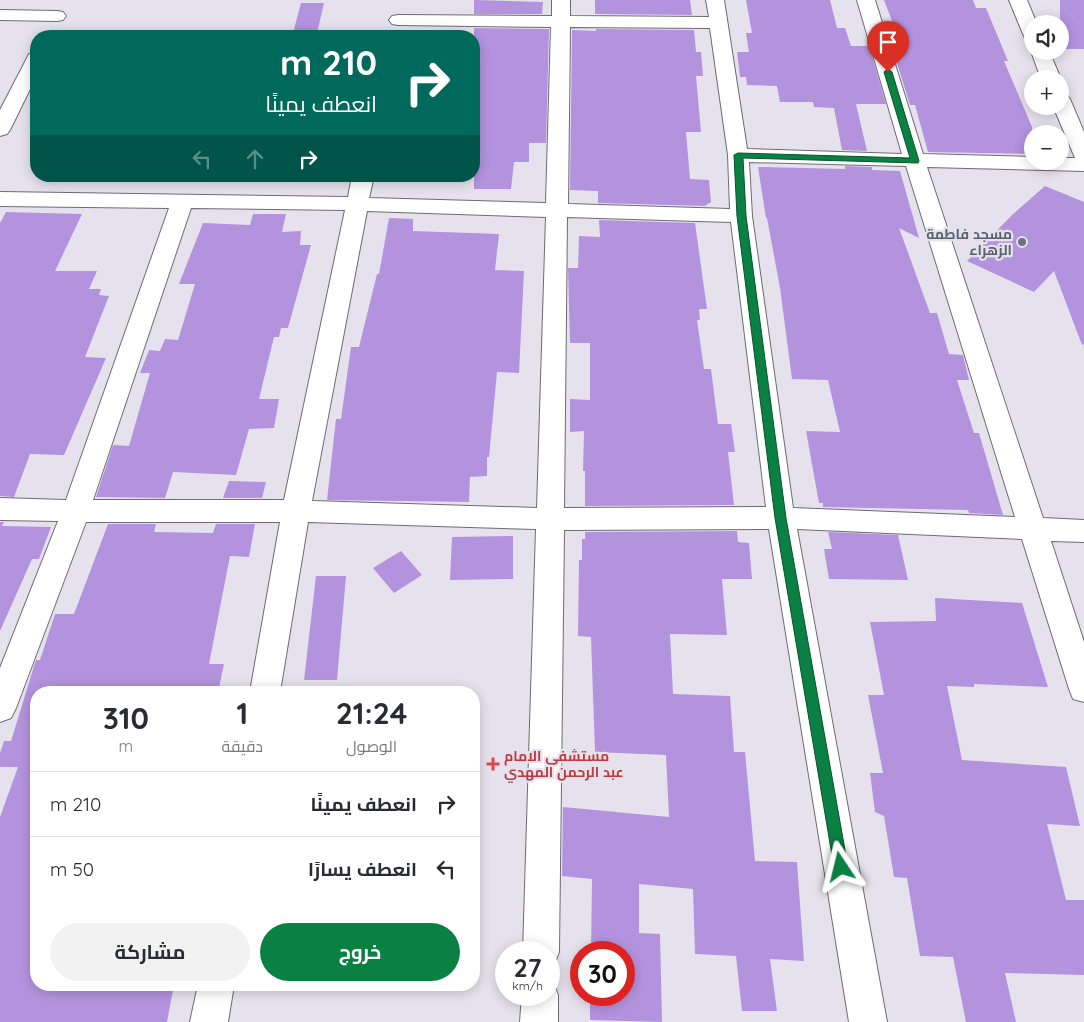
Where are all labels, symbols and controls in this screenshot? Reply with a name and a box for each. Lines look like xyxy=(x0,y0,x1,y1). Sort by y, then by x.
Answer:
map controls xyxy=(1024,15,1069,170)
button: sound xyxy=(1024,15,1069,60)
pin xyxy=(867,21,909,72)
icon: arrive xyxy=(874,28,902,56)
text: 210 m xyxy=(280,40,377,84)
icon: right xyxy=(395,50,460,115)
button: + xyxy=(1024,70,1069,115)
text: انعطف يمينًا xyxy=(265,90,377,118)
button: − xyxy=(1024,125,1069,170)
icon: left xyxy=(188,145,216,173)
icon: ahead xyxy=(241,145,269,173)
icon: right xyxy=(294,145,322,173)
place label: مسجد فاطمة الزهراء xyxy=(926,225,1012,259)
marker: مسجد فاطمة الزهراء xyxy=(1016,236,1028,248)
text: 1 xyxy=(236,694,248,732)
text: 21:24 xyxy=(336,694,407,732)
text: 310 xyxy=(103,699,149,737)
text: m xyxy=(118,736,133,756)
text: دقيقة xyxy=(221,736,263,756)
text: الوصول xyxy=(346,736,397,756)
place label: مستشفى الامام عبد الرحمن المهدي xyxy=(504,747,624,783)
marker: مستشفى الامام عبد الرحمن المهدي xyxy=(486,757,500,771)
icon: right xyxy=(432,790,460,818)
text: 210 m xyxy=(50,792,101,816)
text: انعطف يمينًا xyxy=(310,792,417,816)
position arrow xyxy=(814,840,866,892)
icon: left xyxy=(432,855,460,883)
text: 50 m xyxy=(50,857,94,881)
text: انعطف يسارًا xyxy=(308,857,417,881)
button: مشاركة xyxy=(50,923,250,981)
button: خروج xyxy=(260,923,460,981)
speed limit sign: 30 xyxy=(570,941,635,1006)
text: 27 xyxy=(514,952,541,983)
text: km/h xyxy=(512,978,543,993)

